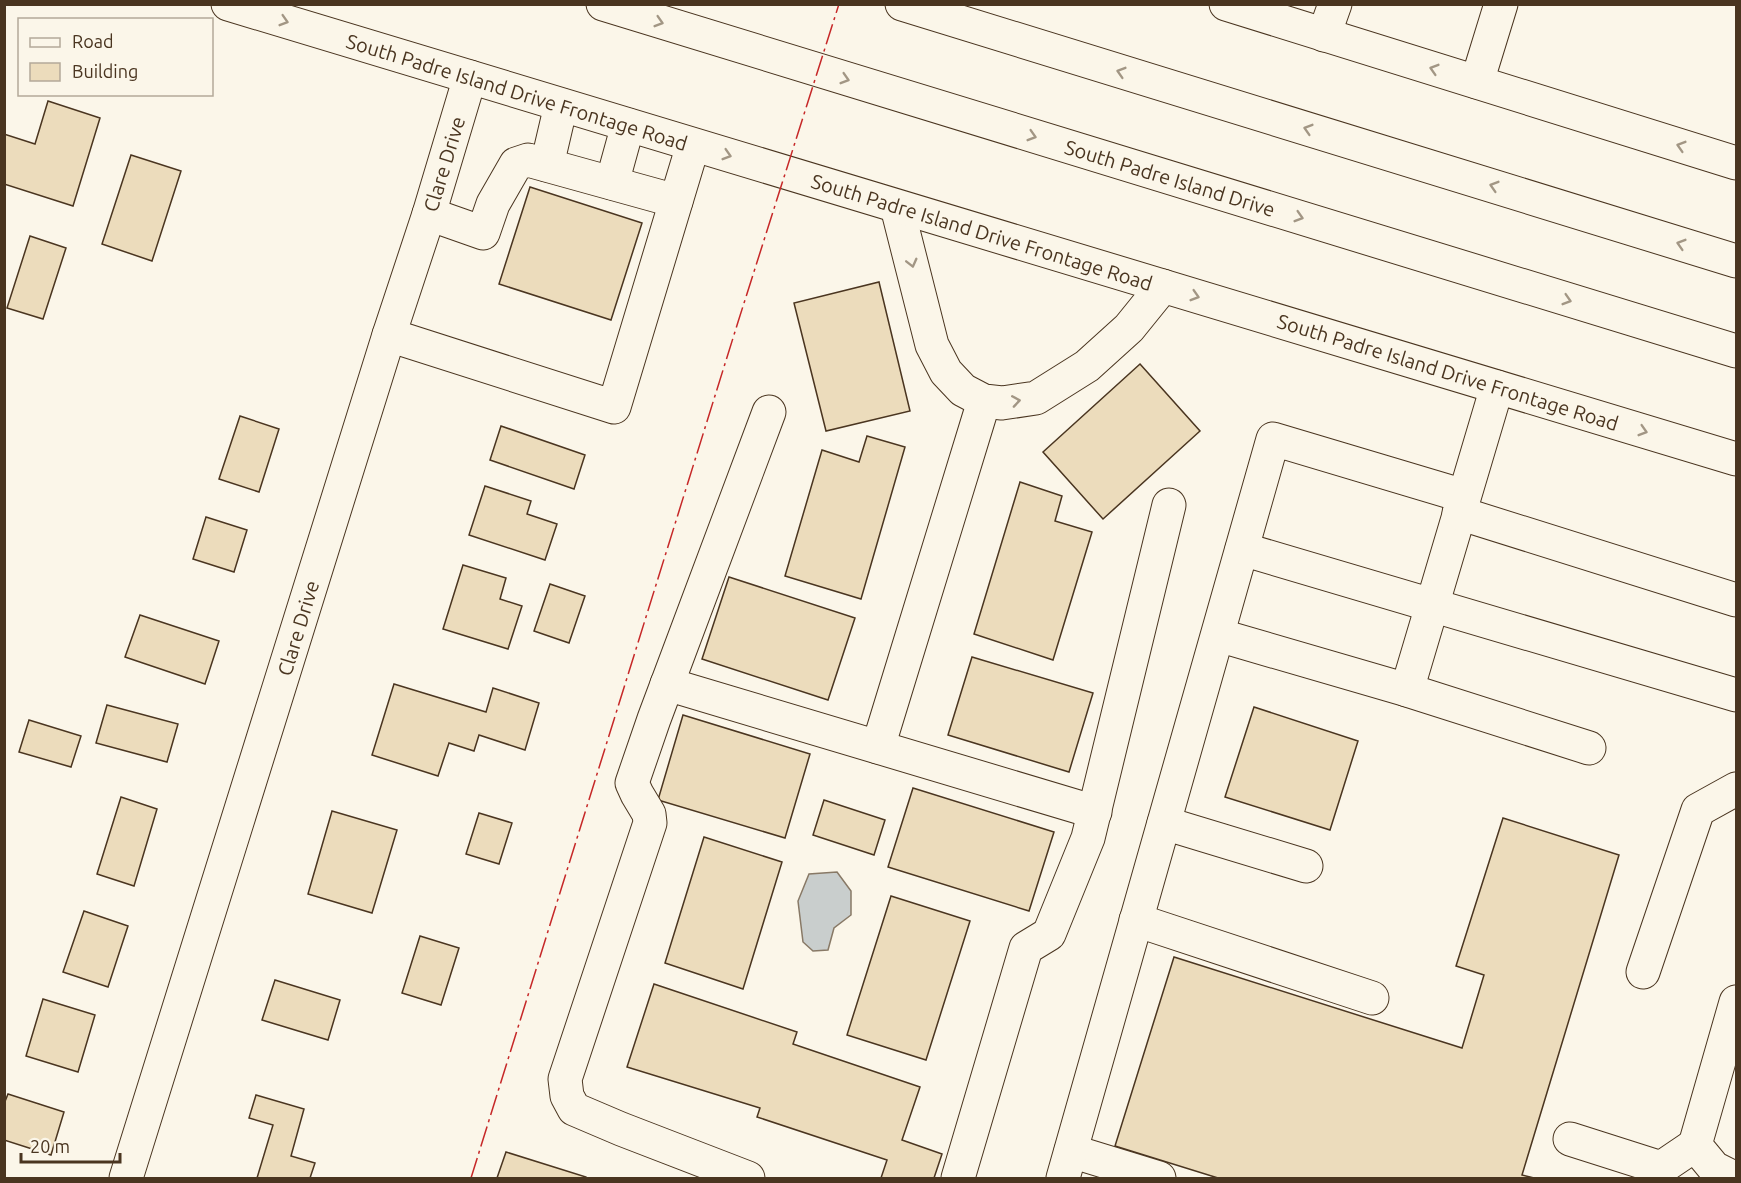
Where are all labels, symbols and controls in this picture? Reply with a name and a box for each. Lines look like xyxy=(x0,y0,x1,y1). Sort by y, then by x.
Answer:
one-way arrow xyxy=(278,14,289,26)
one-way arrow xyxy=(653,15,664,27)
legend xyxy=(18,18,213,96)
street label: South Padre Island Drive Frontage Road xyxy=(344,29,690,155)
text: Road xyxy=(72,31,114,51)
text: Building xyxy=(72,61,138,81)
one-way arrow xyxy=(1429,64,1440,76)
one-way arrow xyxy=(1116,67,1127,79)
one-way arrow xyxy=(839,72,850,84)
street label: Clare Drive xyxy=(419,114,469,214)
one-way arrow xyxy=(1303,124,1314,136)
one-way arrow xyxy=(1026,129,1037,141)
street label: South Padre Island Drive xyxy=(1062,135,1278,221)
one-way arrow xyxy=(1676,141,1687,153)
one-way arrow xyxy=(721,148,732,160)
street label: South Padre Island Drive Frontage Road xyxy=(809,169,1155,295)
one-way arrow xyxy=(1489,181,1500,193)
one-way arrow xyxy=(1293,210,1304,223)
one-way arrow xyxy=(1676,239,1687,251)
one-way arrow xyxy=(905,258,918,268)
one-way arrow xyxy=(1189,289,1200,301)
one-way arrow xyxy=(1561,293,1572,305)
street label: South Padre Island Drive Frontage Road xyxy=(1275,309,1621,435)
one-way arrow xyxy=(1011,395,1021,408)
one-way arrow xyxy=(1637,424,1648,436)
street label: Clare Drive xyxy=(273,578,323,678)
scale bar xyxy=(21,1126,120,1164)
text: 20 m xyxy=(30,1136,70,1156)

